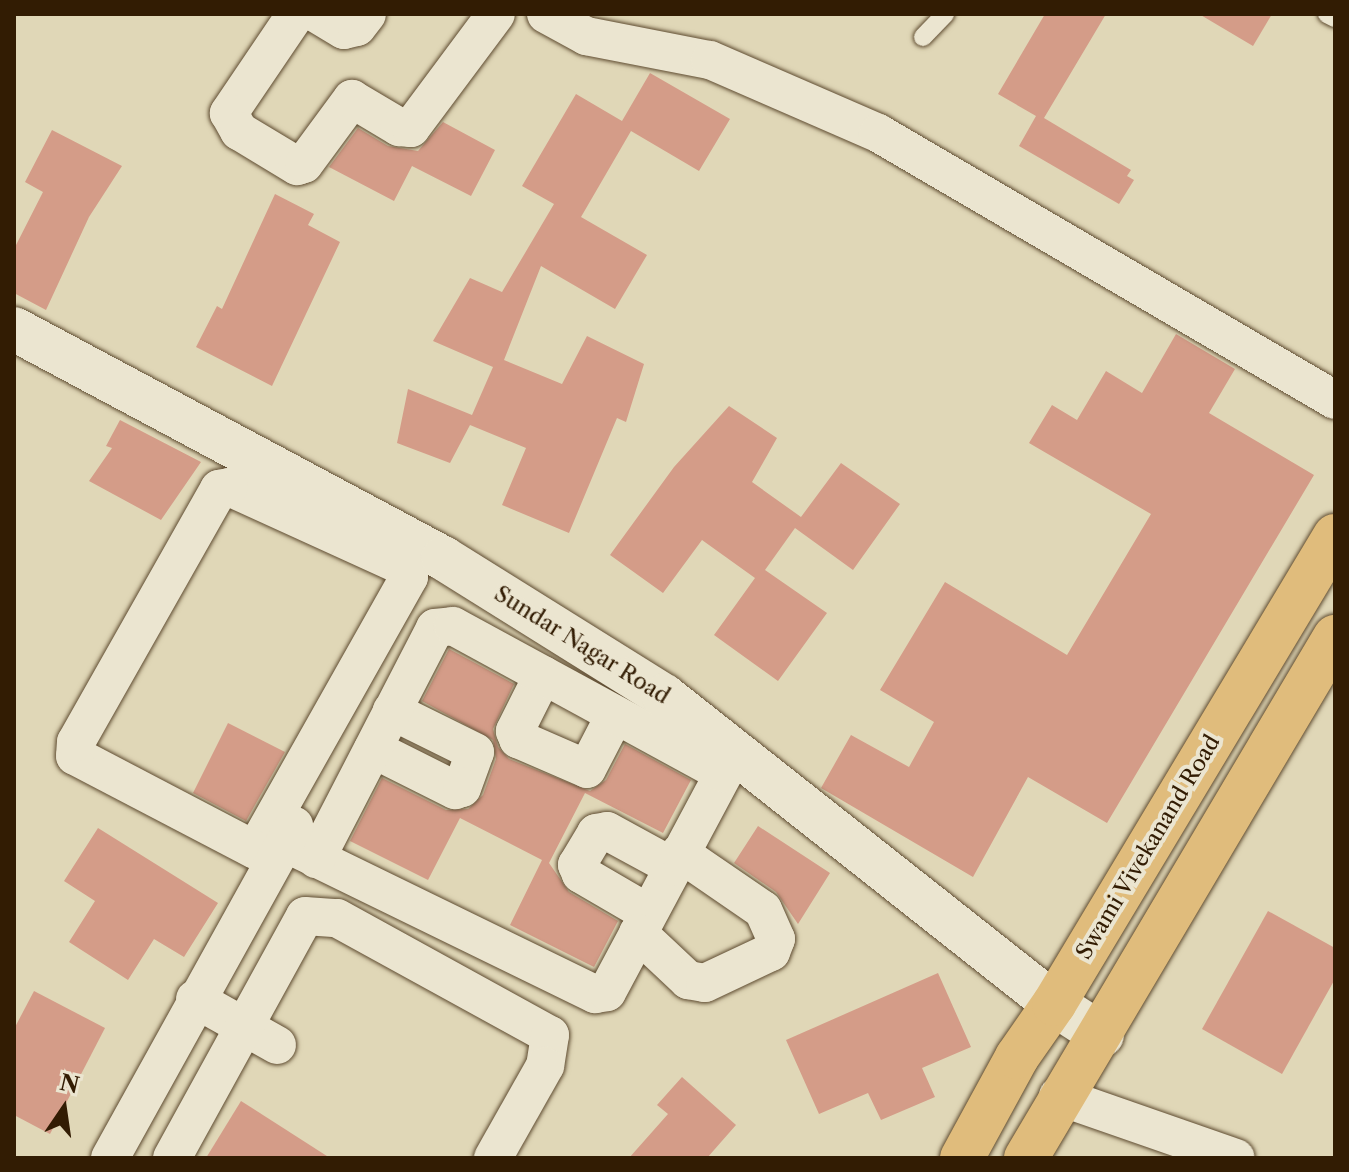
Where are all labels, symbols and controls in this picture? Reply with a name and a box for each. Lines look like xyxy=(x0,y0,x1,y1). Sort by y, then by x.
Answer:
street label: Sundar Nagar Road xyxy=(489,580,675,710)
street label: Swami Vivekanand Road xyxy=(1070,730,1226,964)
north arrow xyxy=(24,1068,104,1148)
text: N xyxy=(57,1069,82,1099)

